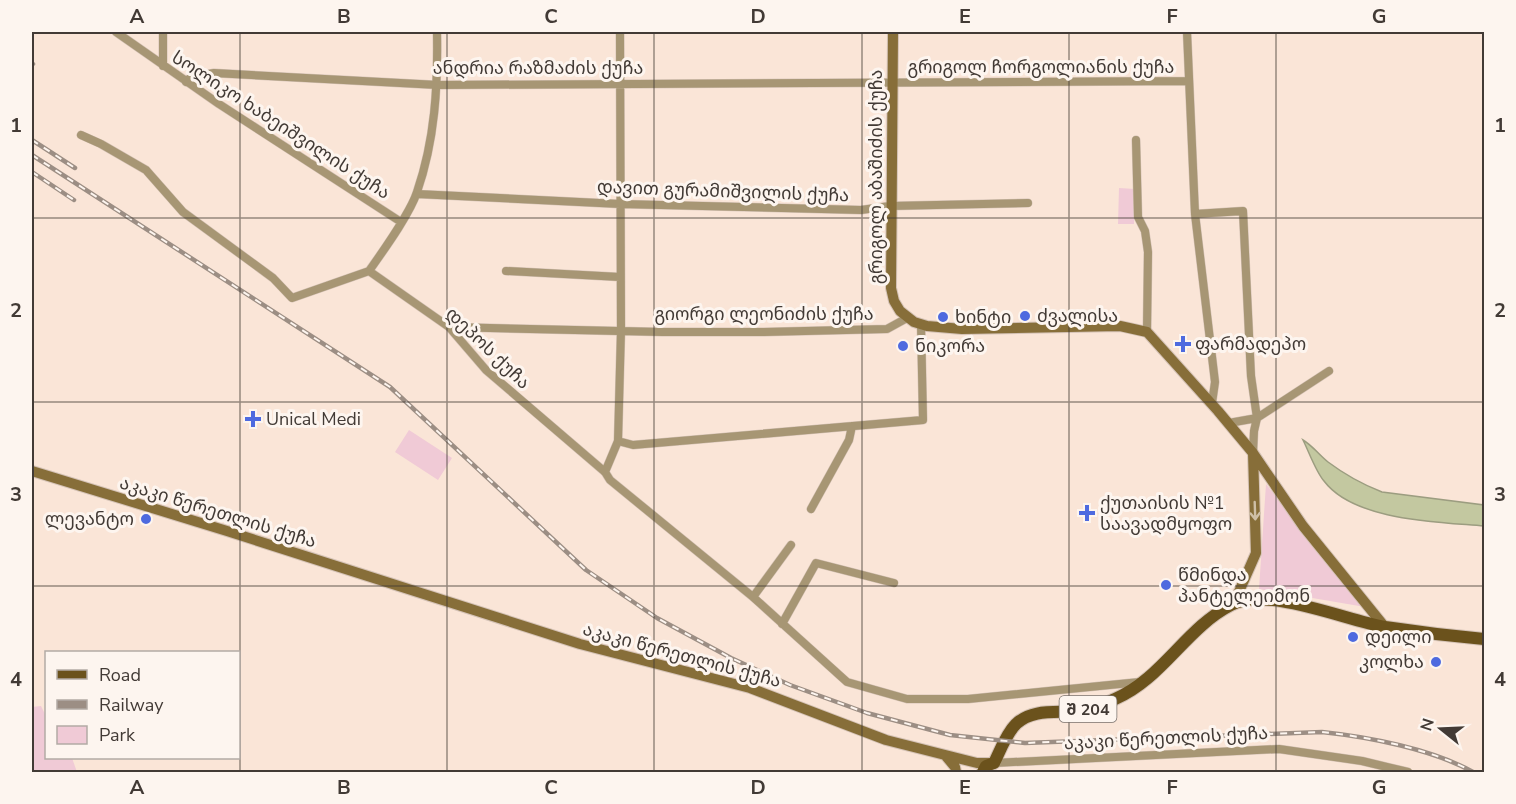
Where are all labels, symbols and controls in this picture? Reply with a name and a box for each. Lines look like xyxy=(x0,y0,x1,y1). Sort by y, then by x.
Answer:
text: A xyxy=(130,3,145,30)
text: B xyxy=(337,3,351,30)
text: C xyxy=(544,3,558,30)
text: D xyxy=(750,3,766,30)
text: E xyxy=(959,3,971,30)
text: F xyxy=(1166,3,1178,30)
text: G xyxy=(1372,3,1386,30)
street label: სოლიკო ხაბეიშვილის ქუჩა xyxy=(167,45,395,205)
street label: გრიგოლ ჩორგოლიანის ქუჩა xyxy=(908,55,1174,79)
street label: ანდრია რაზმაძის ქუჩა xyxy=(433,56,643,80)
street label: გრიგოლ აბაშიძის ქუჩა xyxy=(864,70,888,284)
text: 1 xyxy=(10,112,22,139)
text: 1 xyxy=(1494,112,1506,139)
street label: დავით გურამიშვილის ქუჩა xyxy=(597,175,849,207)
text: 2 xyxy=(10,297,22,324)
text: 2 xyxy=(1494,297,1506,324)
street label: დეპოს ქუჩა xyxy=(441,302,535,394)
street label: გიორგი ლეონიძის ქუჩა xyxy=(654,302,874,326)
place label: ძვალისა xyxy=(1037,304,1118,328)
place label: ხინტი xyxy=(955,305,1011,329)
marker: ძვალისა xyxy=(1018,309,1032,323)
marker: ხინტი xyxy=(936,310,950,324)
place label: ფარმადეპო xyxy=(1195,332,1306,356)
place label: ნიკორა xyxy=(915,334,985,358)
marker: ფარმადეპო xyxy=(1176,337,1190,351)
marker: ნიკორა xyxy=(896,339,910,353)
place label: Unical Medi xyxy=(266,407,361,431)
marker: Unical Medi xyxy=(244,410,262,428)
street label: აკაკი წერეთლის ქუჩა xyxy=(117,471,319,553)
text: 3 xyxy=(10,481,22,508)
text: 3 xyxy=(1494,481,1506,508)
place label: ქუთაისის №1 საავადმყოფო xyxy=(1100,491,1232,536)
one-way arrow xyxy=(1249,501,1261,521)
marker: ქუთაისის №1 საავადმყოფო xyxy=(1078,504,1096,522)
place label: ლევანტო xyxy=(45,507,134,531)
marker: ლევანტო xyxy=(139,512,153,526)
place label: წმინდა პანტელეიმონ xyxy=(1178,563,1310,608)
marker: წმინდა პანტელეიმონ xyxy=(1159,578,1173,592)
street label: აკაკი წერეთლის ქუჩა xyxy=(580,617,784,693)
place label: დეილი xyxy=(1365,625,1432,649)
marker: დეილი xyxy=(1346,630,1360,644)
place label: კოლხა xyxy=(1359,650,1424,674)
legend xyxy=(45,651,240,759)
marker: კოლხა xyxy=(1429,655,1443,669)
text: Road xyxy=(99,663,141,687)
text: 4 xyxy=(10,666,22,693)
text: 4 xyxy=(1494,666,1506,693)
text: Railway xyxy=(99,693,164,717)
road number: შ 204 xyxy=(1060,696,1116,722)
north arrow xyxy=(1411,699,1471,759)
text: N xyxy=(1415,716,1440,734)
street label: აკაკი წერეთლის ქუჩა xyxy=(1063,721,1269,755)
text: Park xyxy=(99,723,136,747)
text: A xyxy=(130,774,145,801)
text: B xyxy=(337,774,351,801)
text: C xyxy=(544,774,558,801)
text: D xyxy=(750,774,766,801)
text: E xyxy=(959,774,971,801)
text: F xyxy=(1166,774,1178,801)
text: G xyxy=(1372,774,1386,801)

